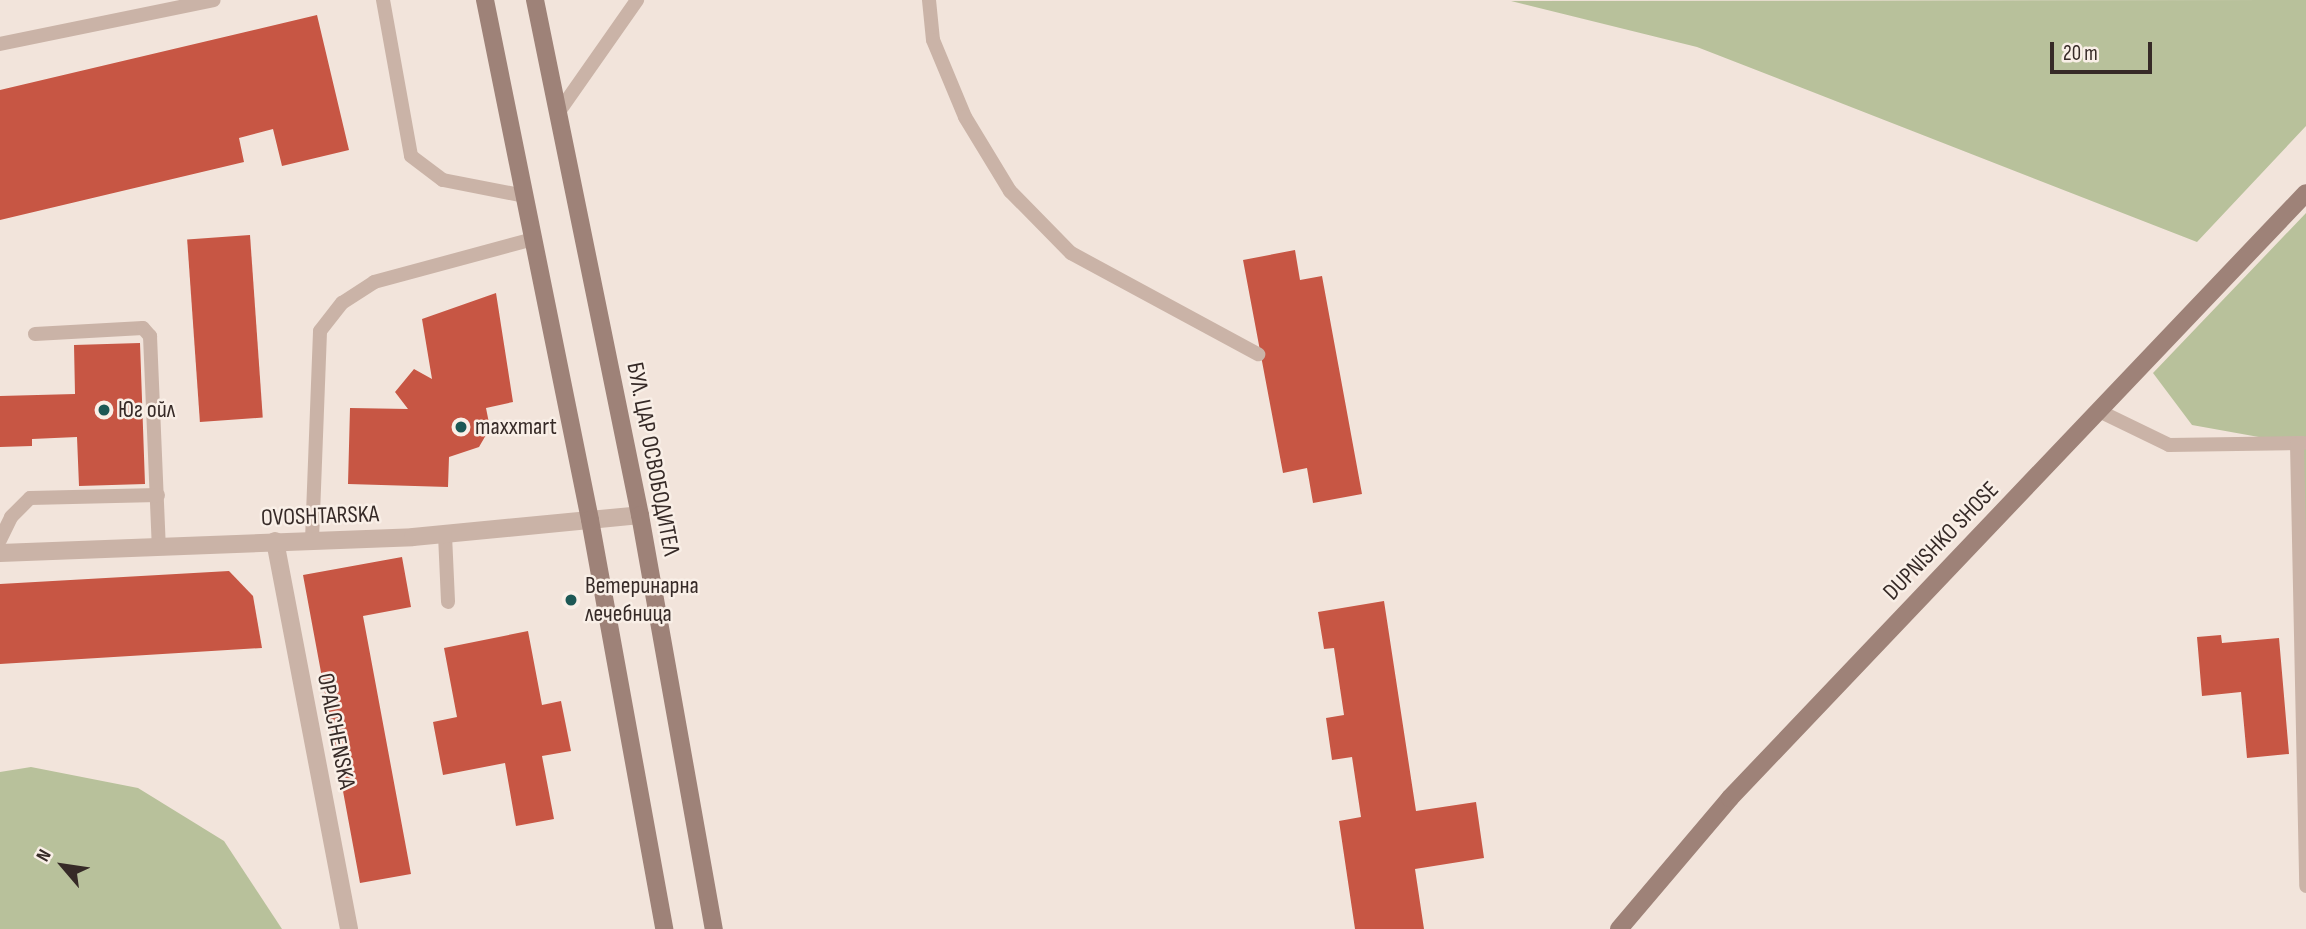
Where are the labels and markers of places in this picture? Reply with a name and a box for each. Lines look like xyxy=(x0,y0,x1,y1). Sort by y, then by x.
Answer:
place label: Юг ойл xyxy=(118,396,175,424)
marker: Юг ойл xyxy=(96,402,112,418)
place label: maxxmart xyxy=(475,413,557,441)
marker: maxxmart xyxy=(453,419,469,435)
place label: Ветеринарна лечебница xyxy=(585,572,699,628)
marker: Ветеринарна лечебница xyxy=(563,592,579,608)

